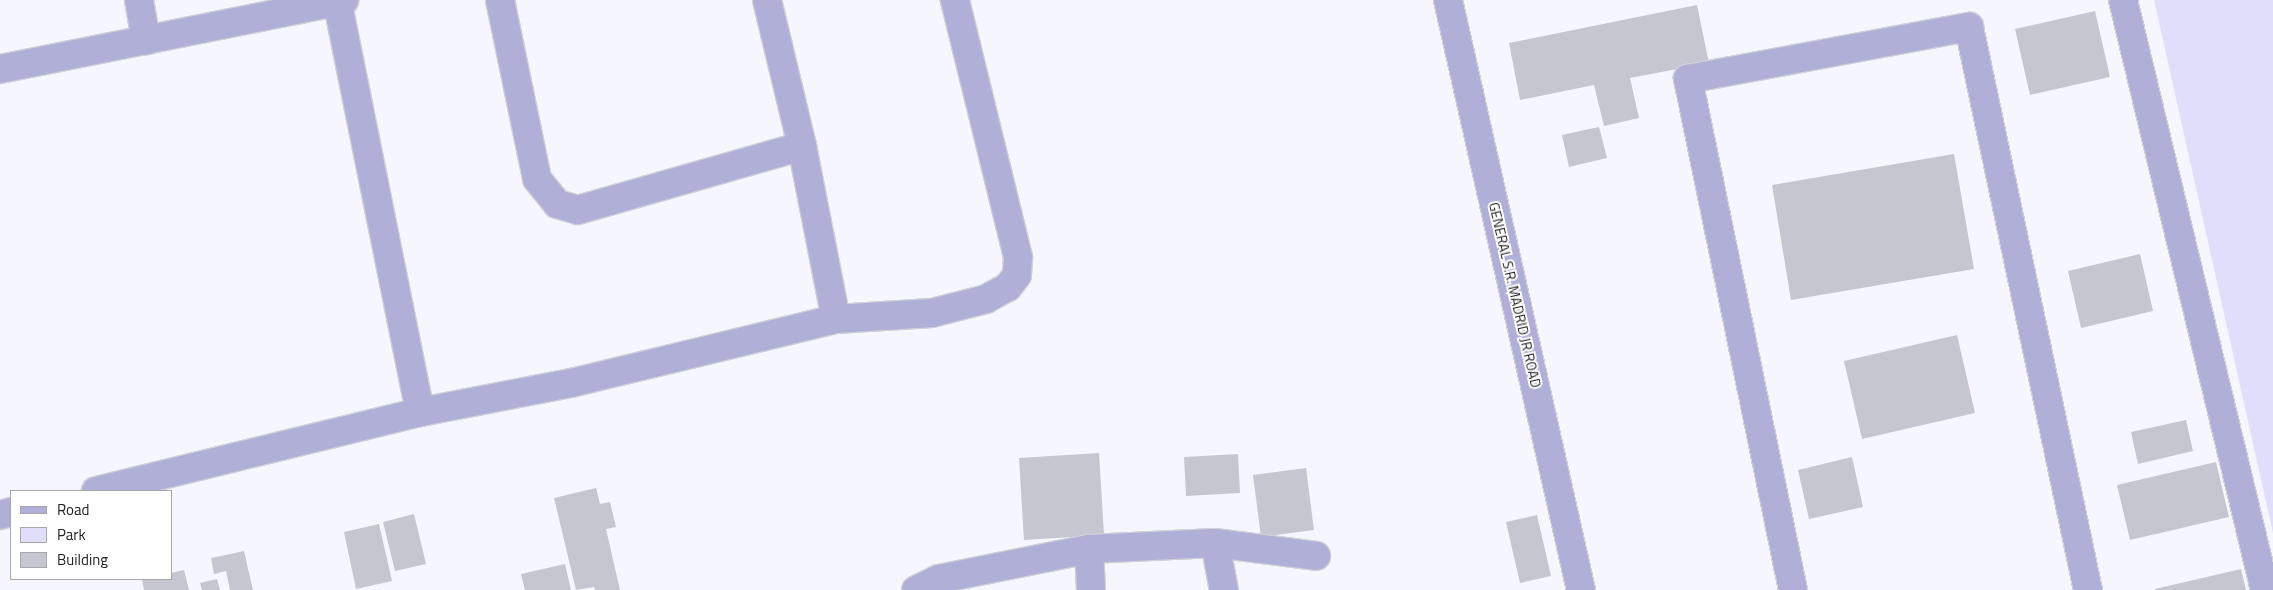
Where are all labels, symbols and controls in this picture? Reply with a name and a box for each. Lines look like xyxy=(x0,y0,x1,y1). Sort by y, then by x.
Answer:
street label: GENERAL S.R. MADRID JR ROAD xyxy=(1485,201,1545,389)
legend xyxy=(10,490,172,580)
text: Road xyxy=(57,498,89,521)
text: Park xyxy=(57,523,86,546)
text: Building xyxy=(57,548,108,571)

